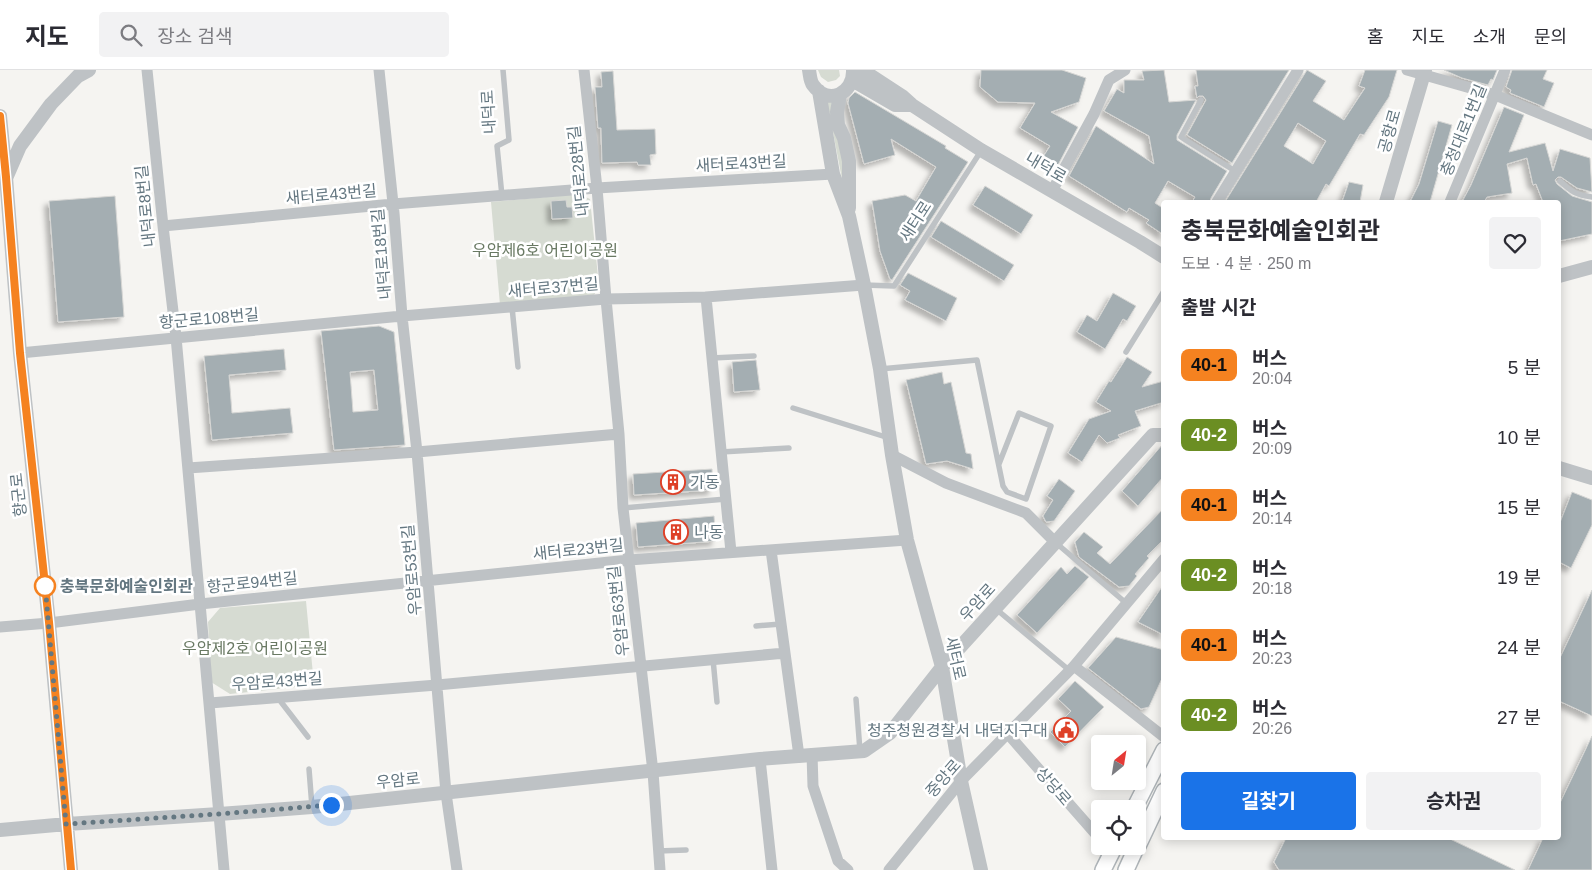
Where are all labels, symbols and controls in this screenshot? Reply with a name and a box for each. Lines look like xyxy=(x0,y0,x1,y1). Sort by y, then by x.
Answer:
search box xyxy=(99,12,449,57)
icon: search xyxy=(117,21,145,49)
text: 지도 xyxy=(25,23,69,50)
text: 장소 검색 xyxy=(157,26,232,47)
text: 홈 xyxy=(1367,27,1384,47)
text: 지도 xyxy=(1412,27,1445,47)
text: 소개 xyxy=(1473,27,1506,47)
text: 문의 xyxy=(1534,27,1567,47)
street label: 충청대로1번길 xyxy=(1437,82,1490,178)
street label: 내덕로 xyxy=(479,89,498,134)
street label: 공항로 xyxy=(1375,107,1404,155)
street label: 내덕로28번길 xyxy=(565,125,592,217)
street label: 내덕로 xyxy=(1022,149,1069,186)
street label: 새터로43번길 xyxy=(695,153,787,174)
street label: 내덕로8번길 xyxy=(133,164,158,248)
street label: 새터로43번길 xyxy=(285,182,377,207)
street label: 새터로 xyxy=(896,198,935,244)
street label: 내덕로18번길 xyxy=(369,208,394,300)
text: 충북문화예술인회관 xyxy=(1181,217,1380,244)
button: heart xyxy=(1489,217,1541,269)
park label: 우암제6호 어린이공원 xyxy=(472,242,618,259)
text: 도보 · 4 분 · 250 m xyxy=(1181,255,1311,272)
street label: 새터로37번길 xyxy=(507,275,599,300)
text: 출발 시간 xyxy=(1181,297,1256,318)
street label: 향군로108번길 xyxy=(158,306,260,331)
text: 버스 xyxy=(1252,348,1287,369)
text: 40-1 xyxy=(1191,355,1227,375)
text: 5 분 xyxy=(1508,357,1541,378)
text: 20:04 xyxy=(1252,370,1292,387)
text: 버스 xyxy=(1252,418,1287,439)
text: 40-2 xyxy=(1191,425,1227,445)
text: 10 분 xyxy=(1497,427,1541,448)
text: 20:09 xyxy=(1252,440,1292,457)
building icon: 가동 xyxy=(660,469,686,495)
street label: 향군로 xyxy=(8,472,29,518)
place label: 가동 xyxy=(690,474,720,491)
text: 버스 xyxy=(1252,488,1287,509)
text: 40-1 xyxy=(1191,495,1227,515)
text: 15 분 xyxy=(1497,497,1541,518)
text: 20:14 xyxy=(1252,510,1292,527)
building icon: 나동 xyxy=(663,519,689,545)
street label: 우암로53번길 xyxy=(399,524,424,616)
place label: 나동 xyxy=(694,524,724,541)
street label: 새터로23번길 xyxy=(532,536,624,563)
text: 버스 xyxy=(1252,558,1287,579)
street label: 우암로63번길 xyxy=(605,565,632,657)
text: 40-2 xyxy=(1191,565,1227,585)
text: 19 분 xyxy=(1497,567,1541,588)
street label: 향군로94번길 xyxy=(206,569,298,596)
marker: 충북문화예술인회관 xyxy=(34,575,56,597)
place label: 충북문화예술인회관 xyxy=(60,578,193,595)
street label: 우암로 xyxy=(956,580,999,624)
text: 20:18 xyxy=(1252,580,1292,597)
text: 버스 xyxy=(1252,628,1287,649)
street label: 새터로 xyxy=(942,635,969,682)
text: 40-1 xyxy=(1191,635,1227,655)
text: 24 분 xyxy=(1497,637,1541,658)
park label: 우암제2호 어린이공원 xyxy=(182,640,328,657)
text: 20:23 xyxy=(1252,650,1292,667)
street label: 우암로43번길 xyxy=(231,670,323,693)
text: 버스 xyxy=(1252,698,1287,719)
text: 40-2 xyxy=(1191,705,1227,725)
text: 27 분 xyxy=(1497,707,1541,728)
public building icon: 청주청원경찰서 내덕지구대 xyxy=(1053,717,1079,743)
text: 20:26 xyxy=(1252,720,1292,737)
place label: 청주청원경찰서 내덕지구대 xyxy=(867,722,1048,739)
north arrow xyxy=(1091,735,1146,790)
map controls xyxy=(1091,735,1146,855)
street label: 중앙로 xyxy=(922,756,964,801)
street label: 상당로 xyxy=(1033,764,1075,809)
street label: 우암로 xyxy=(375,770,421,791)
button: 길찾기 xyxy=(1181,772,1356,830)
button: 승차권 xyxy=(1366,772,1541,830)
your location xyxy=(319,793,344,818)
button: locate xyxy=(1091,800,1146,855)

